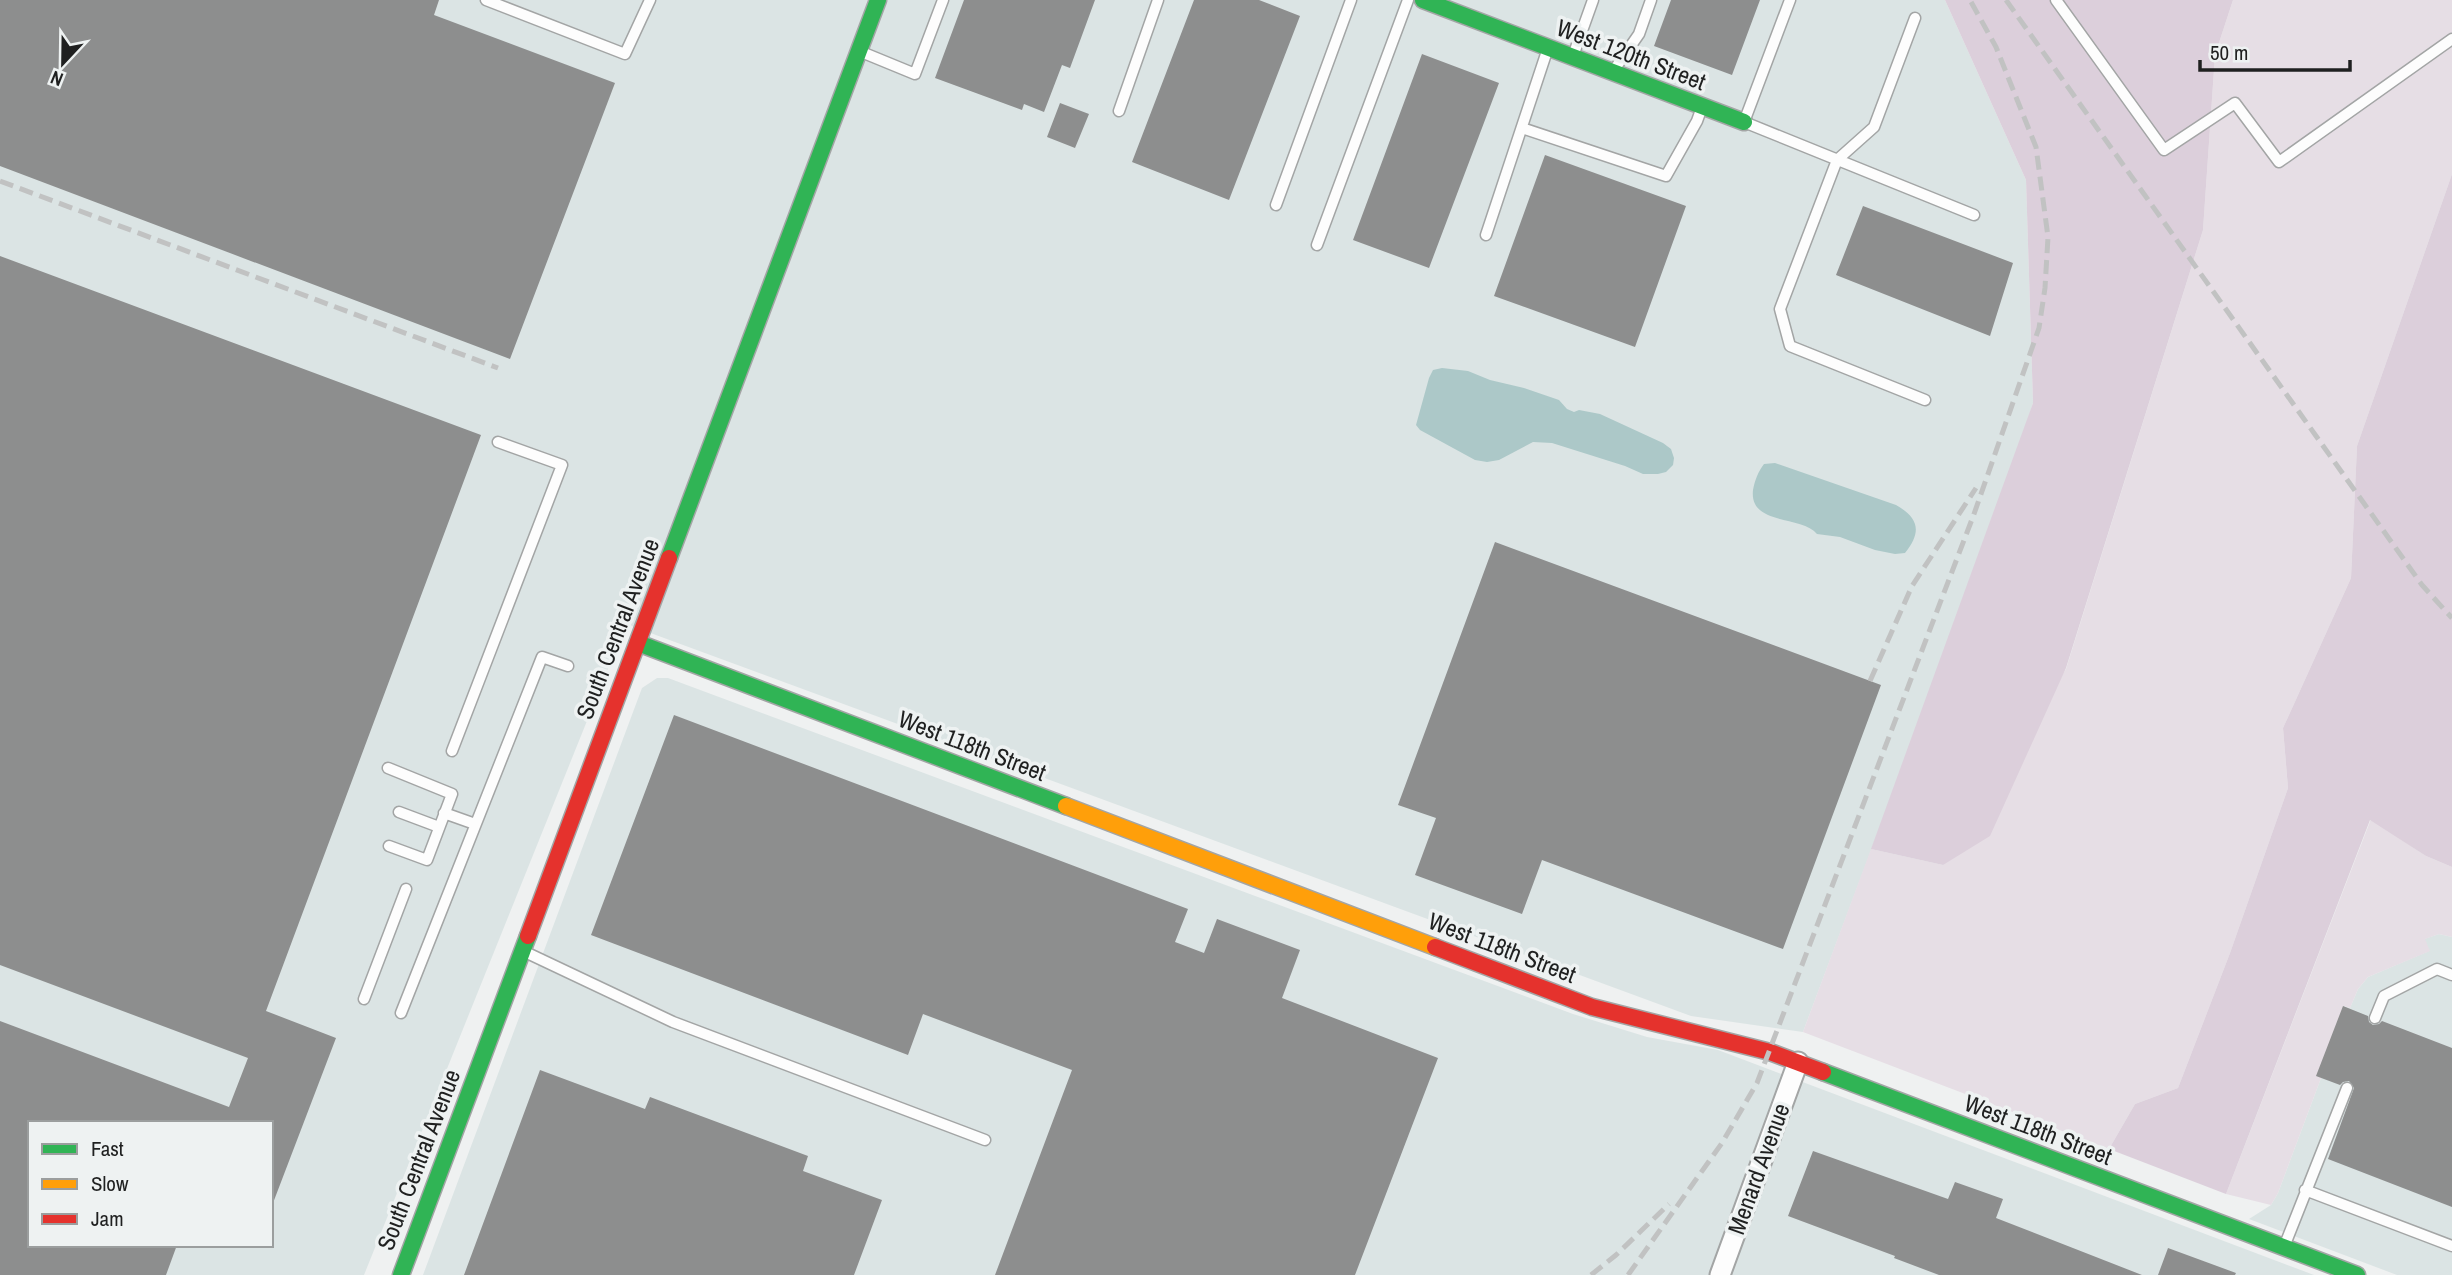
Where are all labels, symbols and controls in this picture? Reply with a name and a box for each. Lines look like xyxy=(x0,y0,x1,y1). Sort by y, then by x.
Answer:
street label: West 120th Street xyxy=(1552,11,1711,97)
north arrow xyxy=(28,28,98,98)
scale bar xyxy=(2200,28,2350,72)
text: 50 m xyxy=(2210,38,2248,67)
text: N xyxy=(47,65,67,93)
street label: South Central Avenue xyxy=(568,534,666,724)
street label: West 118th Street xyxy=(894,702,1051,788)
street label: West 118th Street xyxy=(1424,904,1581,990)
street label: South Central Avenue xyxy=(369,1065,467,1255)
street label: West 118th Street xyxy=(1960,1086,2117,1172)
street label: Menard Avenue xyxy=(1720,1099,1797,1239)
legend xyxy=(28,1121,273,1247)
text: Fast xyxy=(91,1134,124,1163)
text: Slow xyxy=(91,1169,129,1198)
text: Jam xyxy=(91,1204,124,1233)

